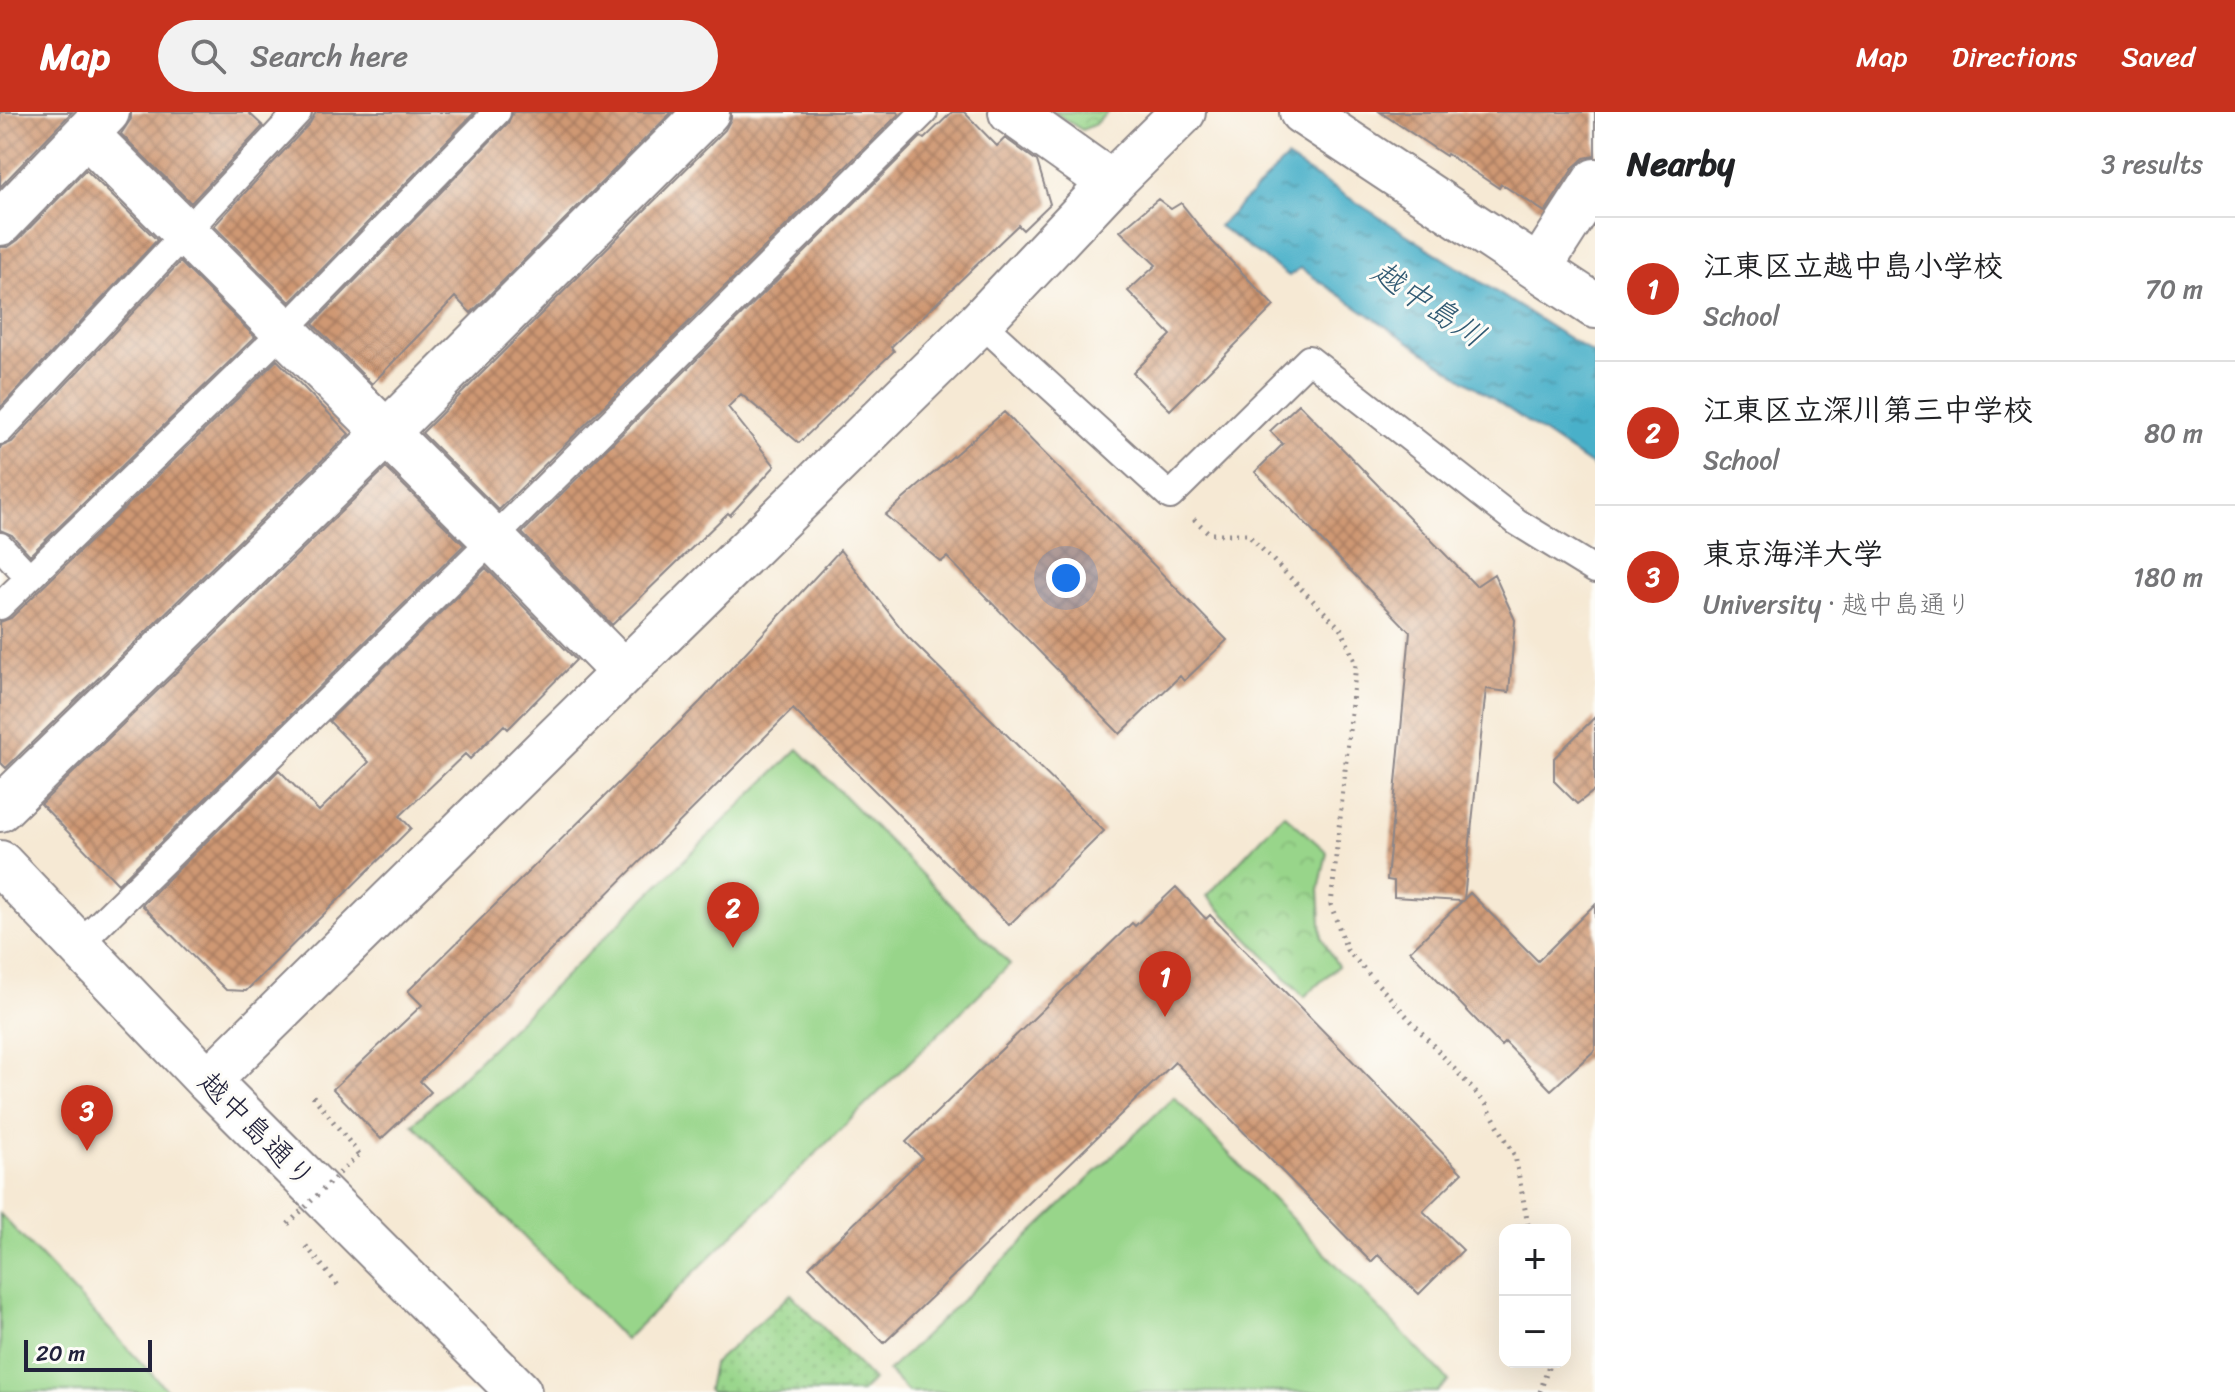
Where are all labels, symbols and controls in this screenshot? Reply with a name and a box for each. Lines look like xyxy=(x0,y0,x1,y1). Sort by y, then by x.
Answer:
search box xyxy=(158,20,718,92)
text: Map xyxy=(40,23,110,90)
text: Search here xyxy=(250,29,408,83)
text: Map xyxy=(1856,32,1908,81)
text: Directions xyxy=(1952,32,2077,81)
text: Saved xyxy=(2121,32,2195,81)
icon: search xyxy=(186,34,230,78)
text: Nearby xyxy=(1627,134,1735,194)
text: 3 results xyxy=(2101,141,2203,187)
text: 江東区立越中島小学校 xyxy=(1703,239,2003,293)
water label: 越中島川 xyxy=(1359,244,1498,363)
text: 1 xyxy=(1647,266,1659,312)
text: 70 m xyxy=(2145,266,2203,312)
text: School xyxy=(1703,293,1780,339)
text: 江東区立深川第三中学校 xyxy=(1703,383,2033,437)
text: 2 xyxy=(1645,410,1661,456)
text: 80 m xyxy=(2144,410,2203,456)
text: School xyxy=(1703,437,1780,483)
text: 東京海洋大学 xyxy=(1703,527,1883,581)
text: 3 xyxy=(1646,554,1660,600)
text: 180 m xyxy=(2133,554,2203,600)
your location xyxy=(1046,558,1086,598)
text: University · 越中島通り xyxy=(1703,581,1972,627)
pin: 2 xyxy=(707,882,759,948)
pin: 1 xyxy=(1139,951,1191,1017)
street label: 越中島通り xyxy=(185,1058,329,1202)
pin: 3 xyxy=(61,1085,113,1151)
map controls xyxy=(1499,1224,1571,1368)
button: + xyxy=(1499,1224,1571,1296)
button: − xyxy=(1499,1296,1571,1368)
text: 20 m xyxy=(36,1334,85,1373)
scale bar xyxy=(24,1336,152,1372)

